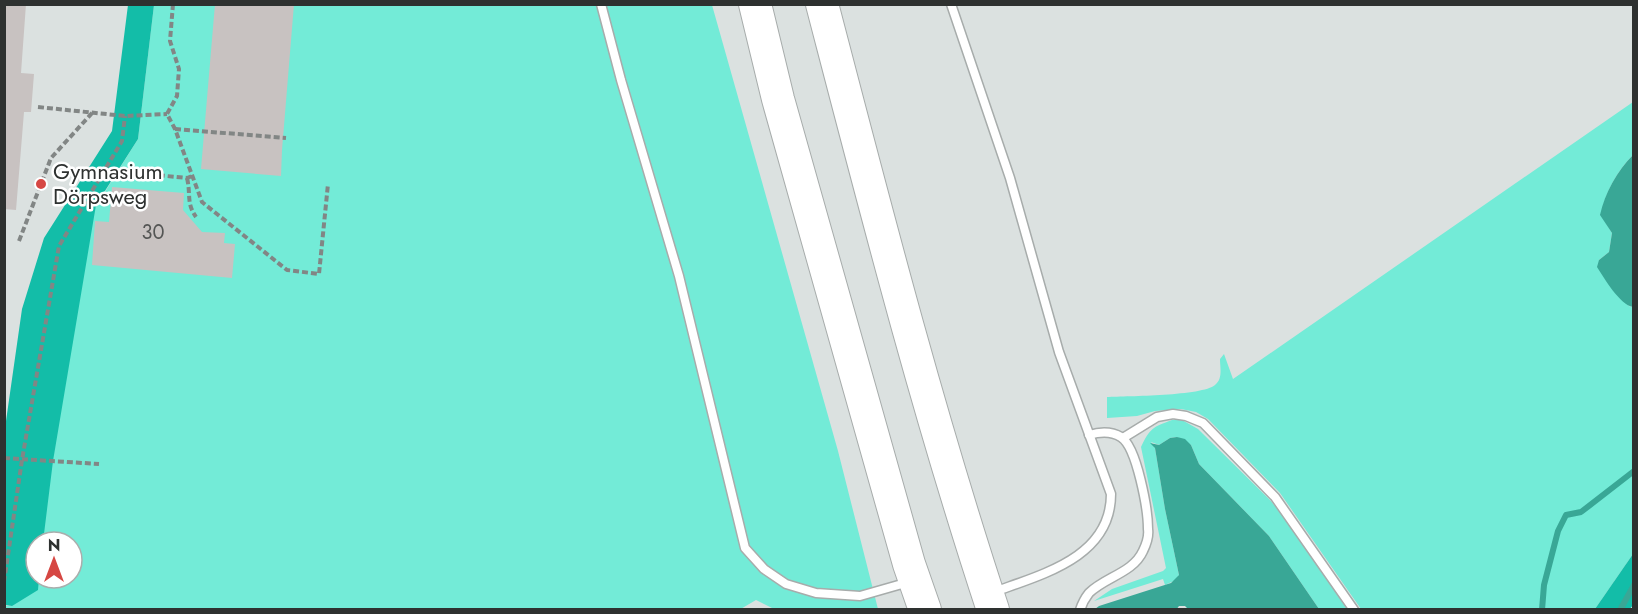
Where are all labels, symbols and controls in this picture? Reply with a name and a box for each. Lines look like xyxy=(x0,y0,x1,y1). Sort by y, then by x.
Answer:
place label: Gymnasium Dörpsweg xyxy=(53,155,163,212)
marker: Gymnasium Dörpsweg xyxy=(34,177,48,191)
house number: 30 xyxy=(142,218,164,247)
north arrow xyxy=(24,530,84,590)
text: N xyxy=(48,534,60,557)

